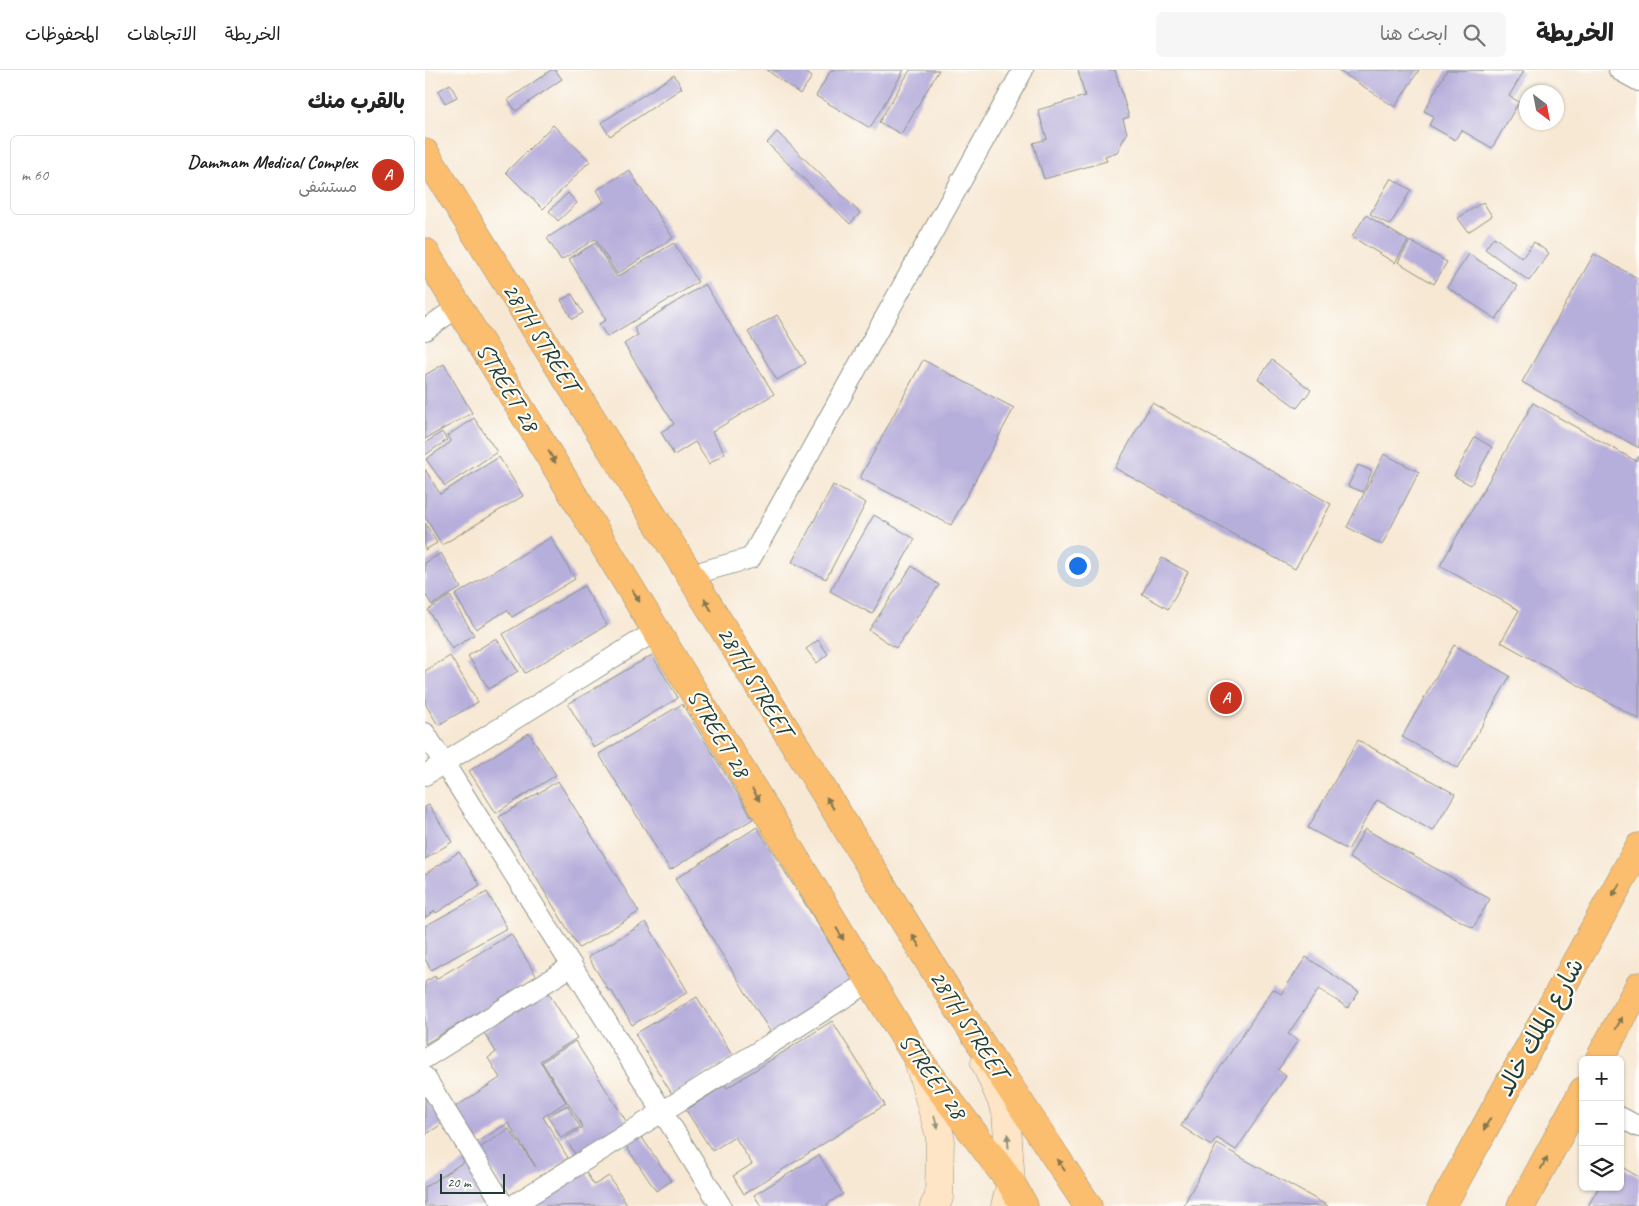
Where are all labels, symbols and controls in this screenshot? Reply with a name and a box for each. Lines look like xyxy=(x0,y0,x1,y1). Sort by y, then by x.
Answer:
search box xyxy=(1156,12,1506,57)
text: الخريطة xyxy=(1536,18,1614,48)
icon: search xyxy=(1460,21,1488,49)
text: ابحث هنا xyxy=(1380,22,1448,46)
text: المحفوظات xyxy=(25,23,99,45)
text: الاتجاهات xyxy=(127,23,197,45)
text: الخريطة xyxy=(225,23,281,45)
north arrow xyxy=(1519,85,1564,130)
text: بالقرب منك xyxy=(308,88,405,114)
text: Dammam Medical Complex xyxy=(187,150,357,174)
text: 60 m xyxy=(21,165,48,185)
text: A xyxy=(384,165,392,185)
text: مستشفى xyxy=(298,177,357,197)
street label: 28TH STREET xyxy=(496,277,589,402)
street label: STREET 28 xyxy=(470,337,547,439)
one-way arrow xyxy=(547,451,556,464)
your location xyxy=(1065,553,1091,579)
one-way arrow xyxy=(632,590,641,603)
one-way arrow xyxy=(704,598,713,611)
street label: 28TH STREET xyxy=(710,621,803,747)
pin: A xyxy=(1210,679,1242,717)
street label: STREET 28 xyxy=(681,683,758,785)
one-way arrow xyxy=(752,789,761,802)
one-way arrow xyxy=(825,796,834,809)
one-way arrow xyxy=(1611,883,1620,896)
one-way arrow xyxy=(836,928,845,941)
one-way arrow xyxy=(911,934,920,947)
street label: شارع الملك خالد xyxy=(1490,953,1592,1102)
street label: 28TH STREET xyxy=(923,964,1018,1089)
one-way arrow xyxy=(1615,1015,1623,1030)
street label: STREET 28 xyxy=(893,1027,975,1127)
map controls xyxy=(1579,1056,1624,1191)
button: + xyxy=(1579,1056,1624,1101)
button: − xyxy=(1579,1101,1624,1146)
one-way arrow xyxy=(932,1115,940,1130)
one-way arrow xyxy=(1483,1117,1491,1132)
one-way arrow xyxy=(1003,1132,1011,1148)
button: layers xyxy=(1579,1146,1624,1191)
one-way arrow xyxy=(1540,1156,1548,1170)
one-way arrow xyxy=(1056,1159,1066,1172)
scale bar xyxy=(440,1171,505,1194)
text: 20 m xyxy=(447,1174,471,1191)

